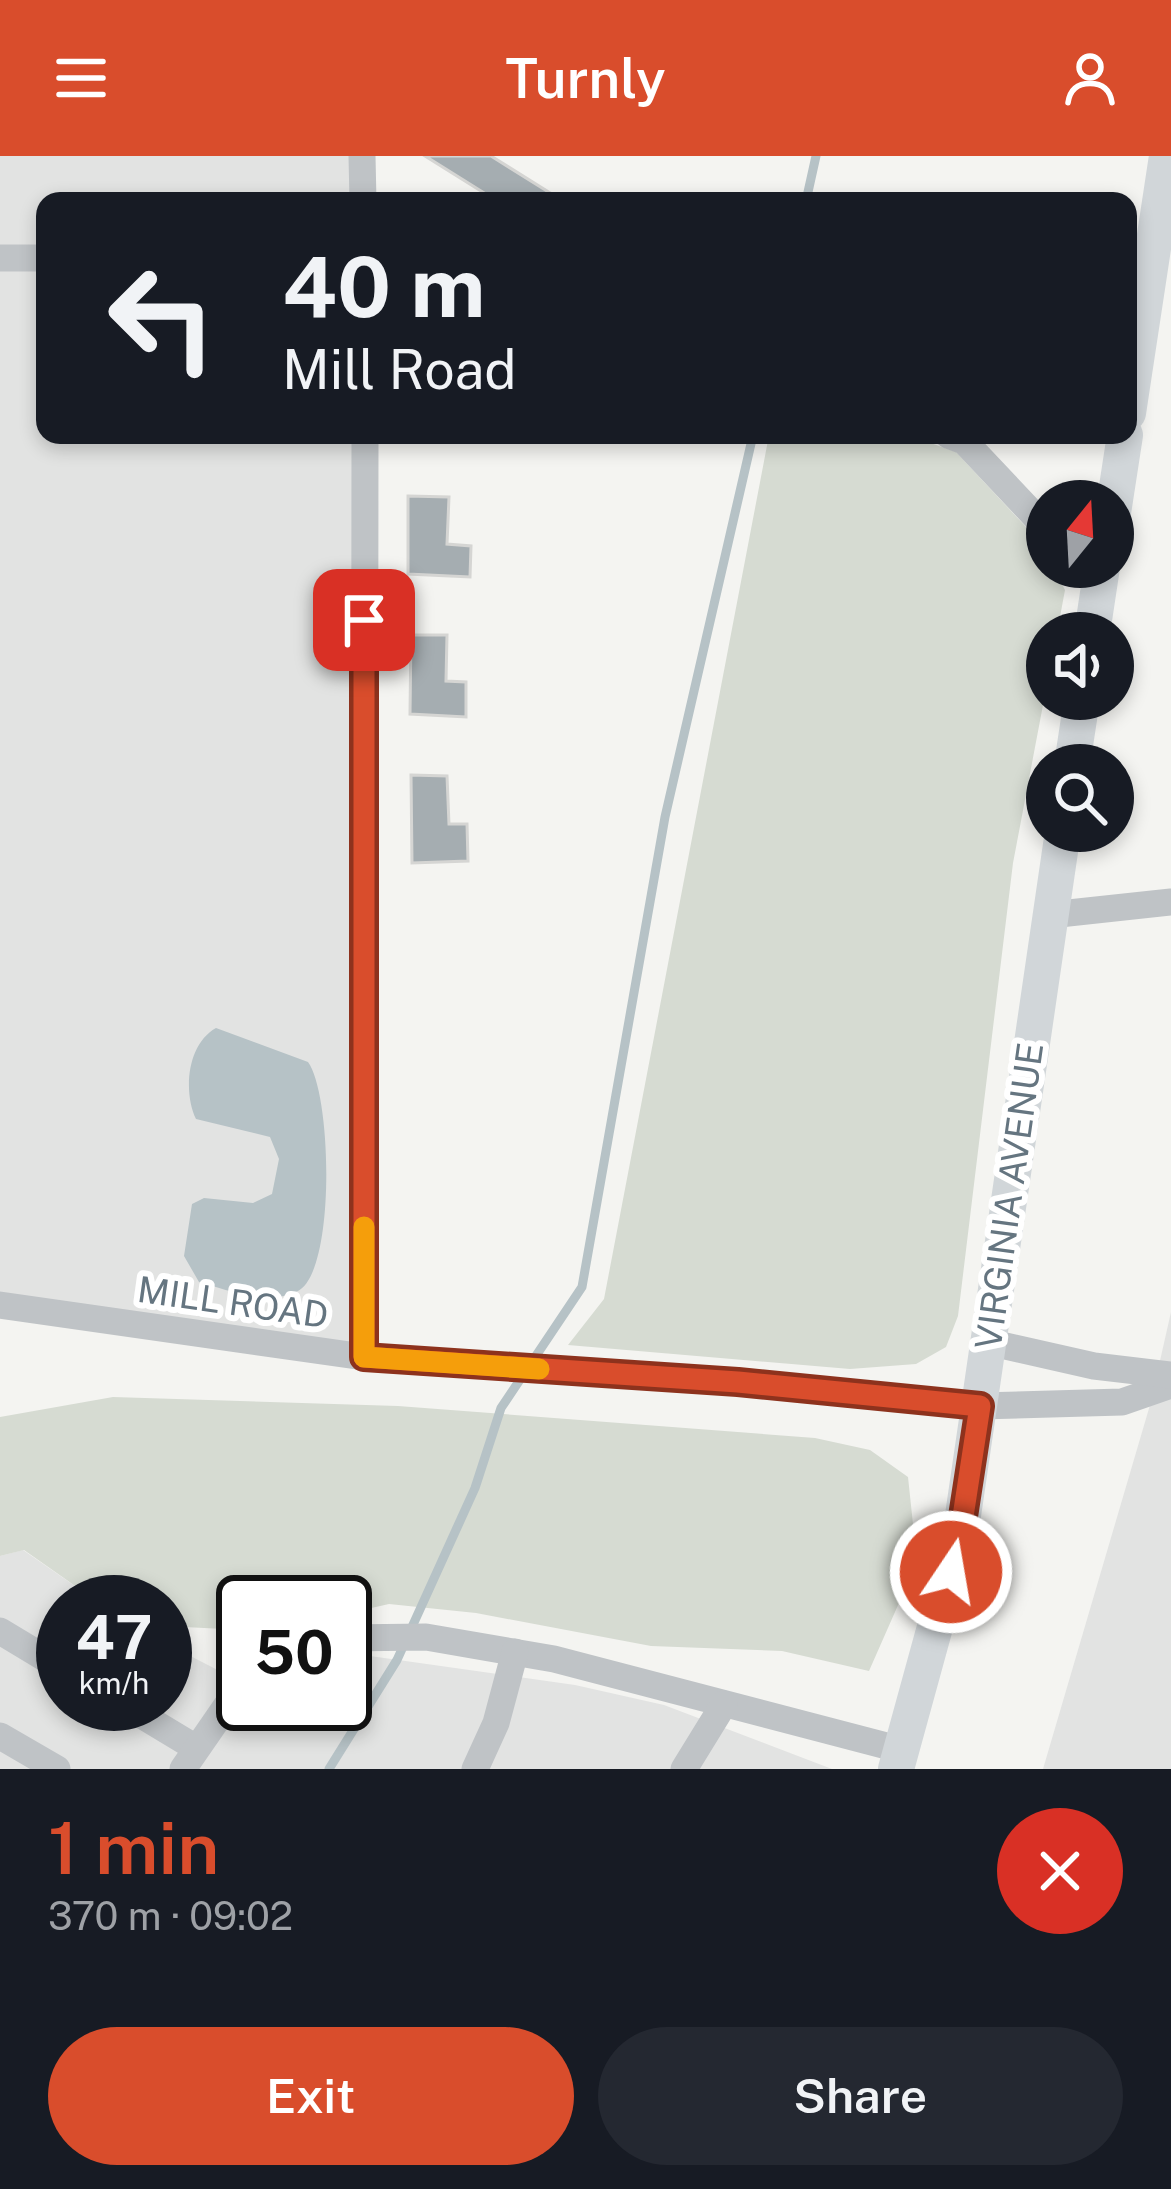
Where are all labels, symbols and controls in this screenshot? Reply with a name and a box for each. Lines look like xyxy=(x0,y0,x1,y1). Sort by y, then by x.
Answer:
icon: menu xyxy=(48,45,114,111)
icon: person xyxy=(1057,45,1123,111)
text: Turnly xyxy=(505,47,666,110)
text: 40 m xyxy=(282,237,485,336)
icon: left xyxy=(84,240,240,396)
text: Mill Road xyxy=(282,338,516,401)
north arrow xyxy=(1026,480,1134,588)
map controls xyxy=(1026,480,1134,852)
pin xyxy=(313,569,415,671)
icon: arrive xyxy=(331,587,397,653)
button: sound xyxy=(1026,612,1134,720)
button: search xyxy=(1026,744,1134,852)
street label: VIRGINIA AVENUE xyxy=(967,1040,1051,1352)
street label: MILL ROAD xyxy=(135,1268,331,1336)
position arrow xyxy=(888,1509,1014,1635)
speed limit sign: 50 xyxy=(216,1575,372,1731)
text: 47 xyxy=(76,1602,152,1673)
text: km/h xyxy=(79,1665,149,1701)
text: 1 min xyxy=(48,1806,219,1890)
button: close xyxy=(997,1808,1123,1934)
text: 370 m · 09:02 xyxy=(48,1893,293,1939)
button: Exit xyxy=(48,2027,574,2165)
button: Share xyxy=(598,2027,1123,2165)

